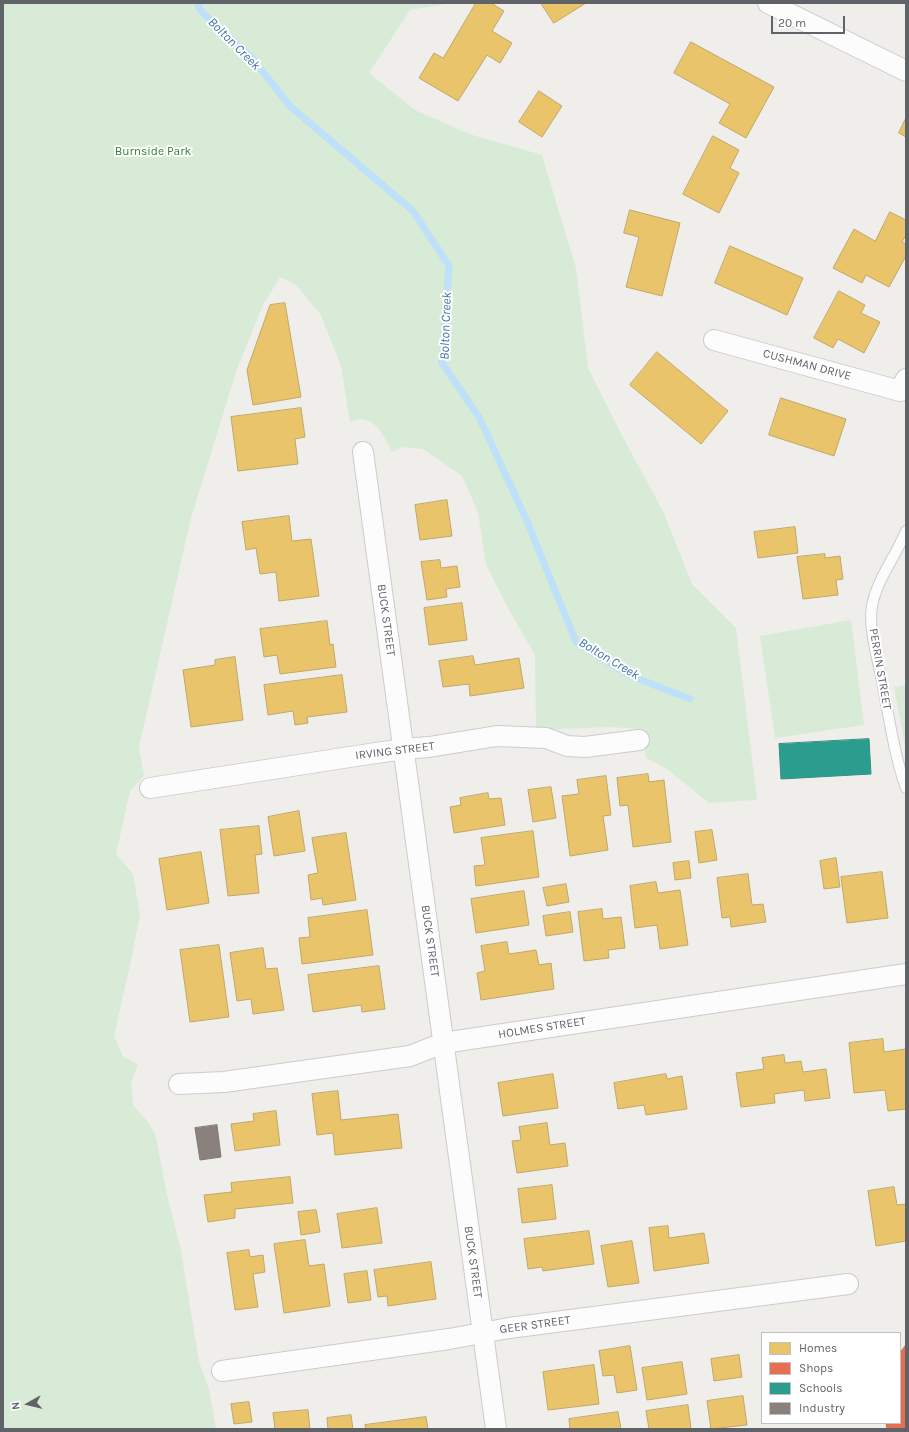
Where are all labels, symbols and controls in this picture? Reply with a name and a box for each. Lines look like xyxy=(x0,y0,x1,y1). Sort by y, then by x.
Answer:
scale bar xyxy=(773,8,847,34)
water label: Bolton Creek xyxy=(205,15,263,73)
text: 20 m xyxy=(778,16,806,30)
park label: Burnside Park xyxy=(115,145,191,159)
water label: Bolton Creek xyxy=(437,292,455,360)
street label: CUSHMAN DRIVE xyxy=(761,346,853,384)
street label: BUCK STREET xyxy=(374,583,398,657)
street label: PERRIN STREET xyxy=(866,627,894,711)
water label: Bolton Creek xyxy=(576,635,642,683)
street label: IRVING STREET xyxy=(355,739,435,763)
street label: BUCK STREET xyxy=(418,904,442,978)
street label: HOLMES STREET xyxy=(497,1014,587,1042)
street label: BUCK STREET xyxy=(461,1225,485,1299)
street label: GEER STREET xyxy=(499,1313,571,1337)
legend xyxy=(761,1332,901,1424)
text: Homes xyxy=(799,1341,837,1355)
text: Shops xyxy=(799,1361,833,1375)
text: Schools xyxy=(799,1381,842,1395)
north arrow xyxy=(8,1384,48,1424)
text: N xyxy=(9,1401,23,1411)
text: Industry xyxy=(799,1401,845,1415)

